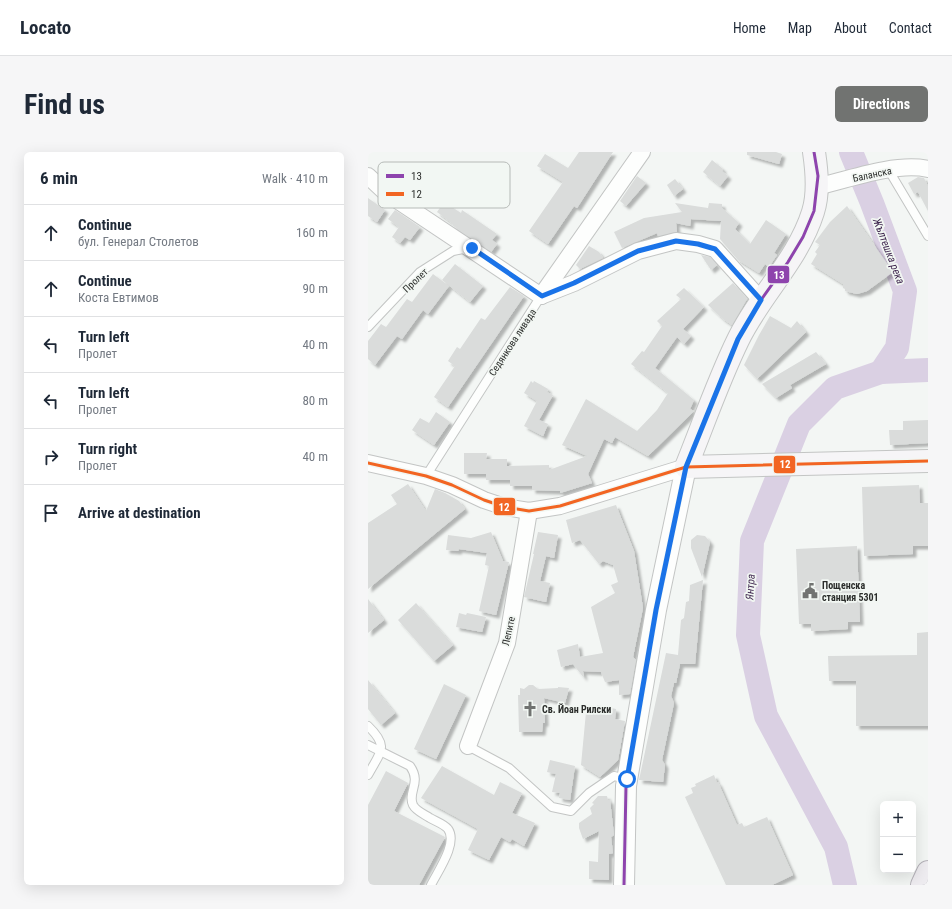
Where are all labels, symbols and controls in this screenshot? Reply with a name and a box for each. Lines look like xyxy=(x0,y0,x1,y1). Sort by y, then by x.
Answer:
text: Locato xyxy=(20,16,71,39)
text: Home xyxy=(733,20,766,36)
text: Map xyxy=(788,20,812,36)
text: About xyxy=(834,20,867,36)
text: Contact xyxy=(889,20,932,36)
button: Directions xyxy=(835,86,928,122)
text: Find us xyxy=(24,88,105,121)
legend xyxy=(378,162,510,208)
street label: Баланска xyxy=(852,165,893,184)
text: 6 min xyxy=(40,168,78,188)
text: 13 xyxy=(411,170,422,183)
text: Walk · 410 m xyxy=(262,171,328,186)
text: 12 xyxy=(411,188,422,201)
water label: Жълтешка река xyxy=(870,215,907,286)
text: Continue xyxy=(78,216,132,234)
icon: ahead xyxy=(40,222,62,244)
text: 160 m xyxy=(296,225,328,240)
text: бул. Генерал Столетов xyxy=(78,234,199,249)
route end xyxy=(463,239,481,257)
line badge: 13 xyxy=(767,265,790,284)
street label: Пролет xyxy=(401,266,430,295)
text: 13 xyxy=(773,269,785,282)
text: Continue xyxy=(78,272,132,290)
icon: ahead xyxy=(40,278,62,300)
text: 90 m xyxy=(302,281,328,296)
text: Коста Евтимов xyxy=(78,290,159,305)
street label: Седянкова ливада xyxy=(487,307,538,378)
text: Turn left xyxy=(78,328,129,346)
icon: left xyxy=(40,334,62,356)
text: 40 m xyxy=(302,337,328,352)
text: Пролет xyxy=(78,346,117,361)
text: Turn left xyxy=(78,384,129,402)
icon: left xyxy=(40,390,62,412)
text: 80 m xyxy=(302,393,328,408)
text: Пролет xyxy=(78,402,117,417)
text: Turn right xyxy=(78,440,137,458)
icon: right xyxy=(40,446,62,468)
text: 40 m xyxy=(302,449,328,464)
line badge: 12 xyxy=(773,455,796,474)
text: Пролет xyxy=(78,458,117,473)
text: 12 xyxy=(779,458,791,471)
line badge: 12 xyxy=(493,497,516,516)
text: 12 xyxy=(498,501,510,514)
icon: arrive xyxy=(40,502,62,524)
text: Arrive at destination xyxy=(78,504,201,522)
water label: Янтра xyxy=(743,574,758,602)
place label: Пощенска станция 5301 xyxy=(822,580,879,603)
public building icon: Пощенска станция 5301 xyxy=(801,582,819,600)
street label: Лепите xyxy=(500,615,517,647)
church icon: Св. Йоан Рилски xyxy=(521,700,539,718)
place label: Св. Йоан Рилски xyxy=(542,703,611,715)
route start xyxy=(618,770,636,788)
map controls xyxy=(880,801,916,873)
button: + xyxy=(880,801,916,837)
button: − xyxy=(880,837,916,873)

